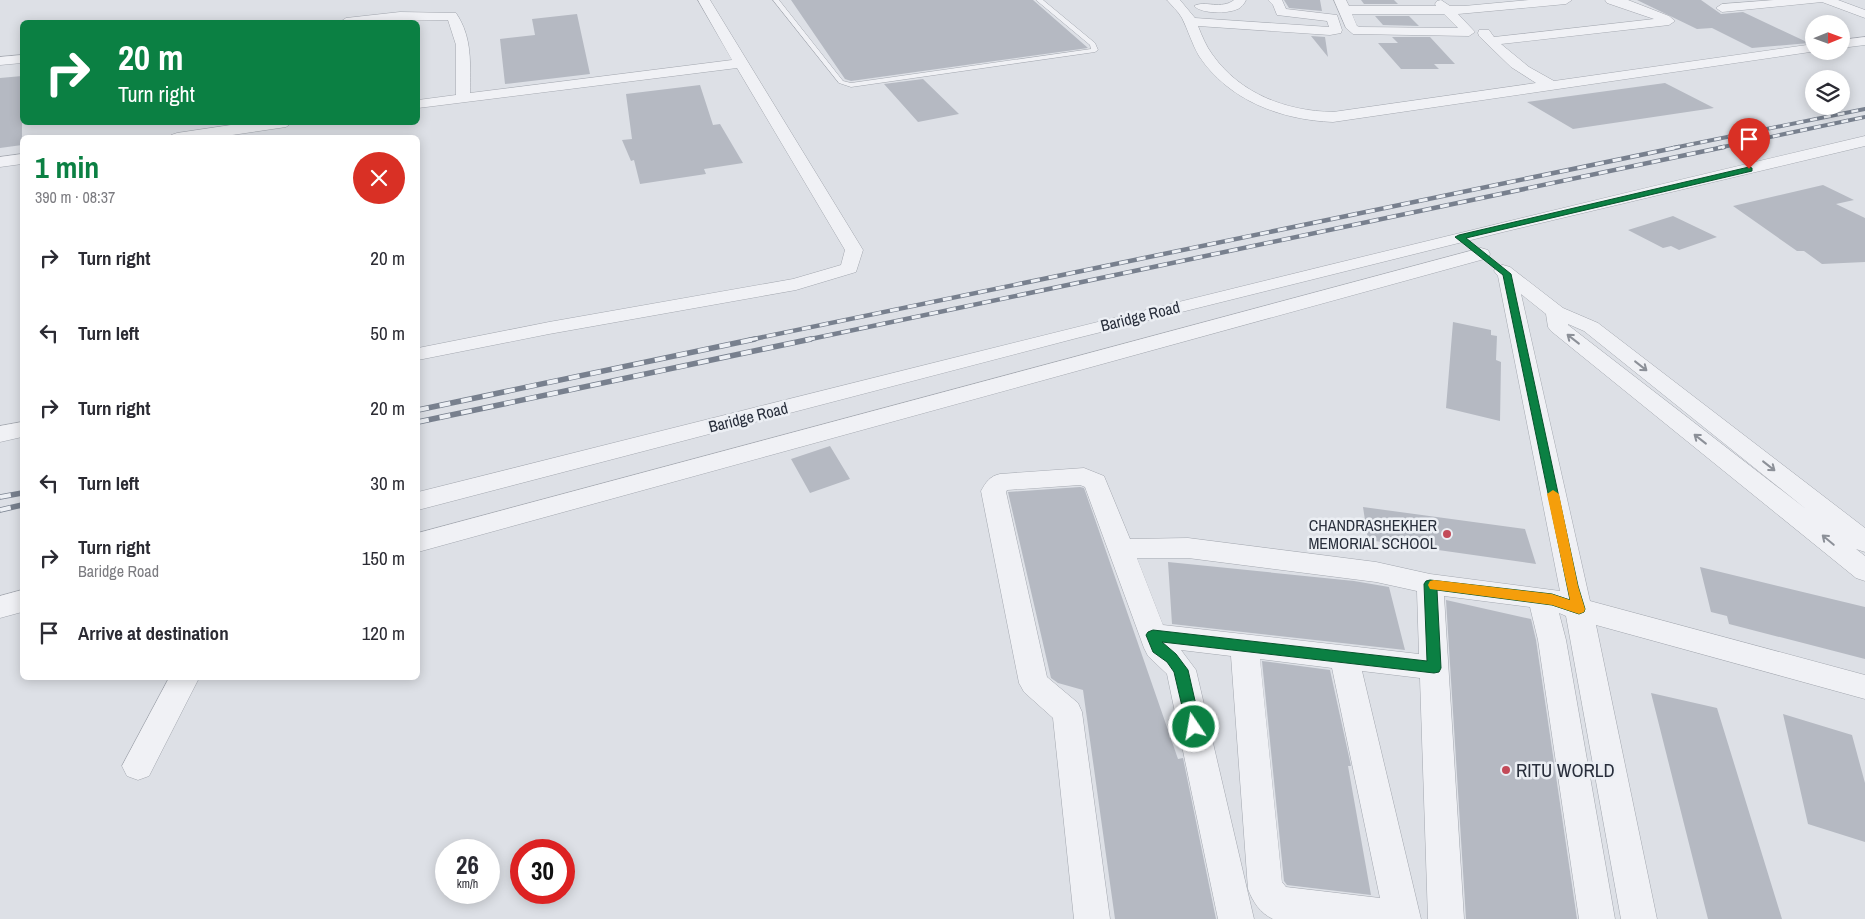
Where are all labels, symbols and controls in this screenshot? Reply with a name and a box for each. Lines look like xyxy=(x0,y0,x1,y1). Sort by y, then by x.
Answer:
north arrow xyxy=(1805,15,1850,60)
map controls xyxy=(1805,15,1850,115)
text: 20 m xyxy=(118,34,183,81)
icon: right xyxy=(35,40,100,105)
button: layers xyxy=(1805,70,1850,115)
text: Turn right xyxy=(118,79,195,109)
pin xyxy=(1728,118,1770,169)
icon: arrive xyxy=(1735,125,1763,153)
text: 1 min xyxy=(35,147,99,187)
button: close xyxy=(353,152,405,204)
text: 390 m · 08:37 xyxy=(35,186,115,208)
icon: right xyxy=(35,244,63,272)
text: Turn right xyxy=(78,245,150,271)
text: 20 m xyxy=(370,245,405,271)
street label: Baridge Road xyxy=(1098,296,1182,336)
icon: left xyxy=(35,319,63,347)
text: Turn left xyxy=(78,320,139,346)
text: 50 m xyxy=(370,320,405,346)
one-way arrow xyxy=(1566,333,1579,344)
one-way arrow xyxy=(1634,360,1647,371)
icon: right xyxy=(35,394,63,422)
text: Turn right xyxy=(78,395,150,421)
text: 20 m xyxy=(370,395,405,421)
street label: Baridge Road xyxy=(706,397,790,437)
one-way arrow xyxy=(1693,434,1707,444)
one-way arrow xyxy=(1762,460,1775,471)
icon: left xyxy=(35,469,63,497)
text: Turn left xyxy=(78,470,139,496)
text: 30 m xyxy=(370,470,405,496)
place label: CHANDRASHEKHER MEMORIAL SCHOOL xyxy=(1308,514,1438,554)
marker: CHANDRASHEKHER MEMORIAL SCHOOL xyxy=(1441,528,1453,540)
text: Turn right xyxy=(78,534,150,560)
one-way arrow xyxy=(1822,534,1835,545)
icon: right xyxy=(35,544,63,572)
text: 150 m xyxy=(362,545,405,571)
text: Baridge Road xyxy=(78,560,159,582)
icon: arrive xyxy=(35,619,63,647)
text: Arrive at destination xyxy=(78,620,229,646)
text: 120 m xyxy=(362,620,405,646)
position arrow xyxy=(1167,700,1219,752)
place label: RITU WORLD xyxy=(1516,757,1615,783)
marker: RITU WORLD xyxy=(1500,764,1512,776)
speed limit sign: 30 xyxy=(510,839,575,904)
text: 26 xyxy=(456,848,479,882)
text: km/h xyxy=(457,876,478,892)

